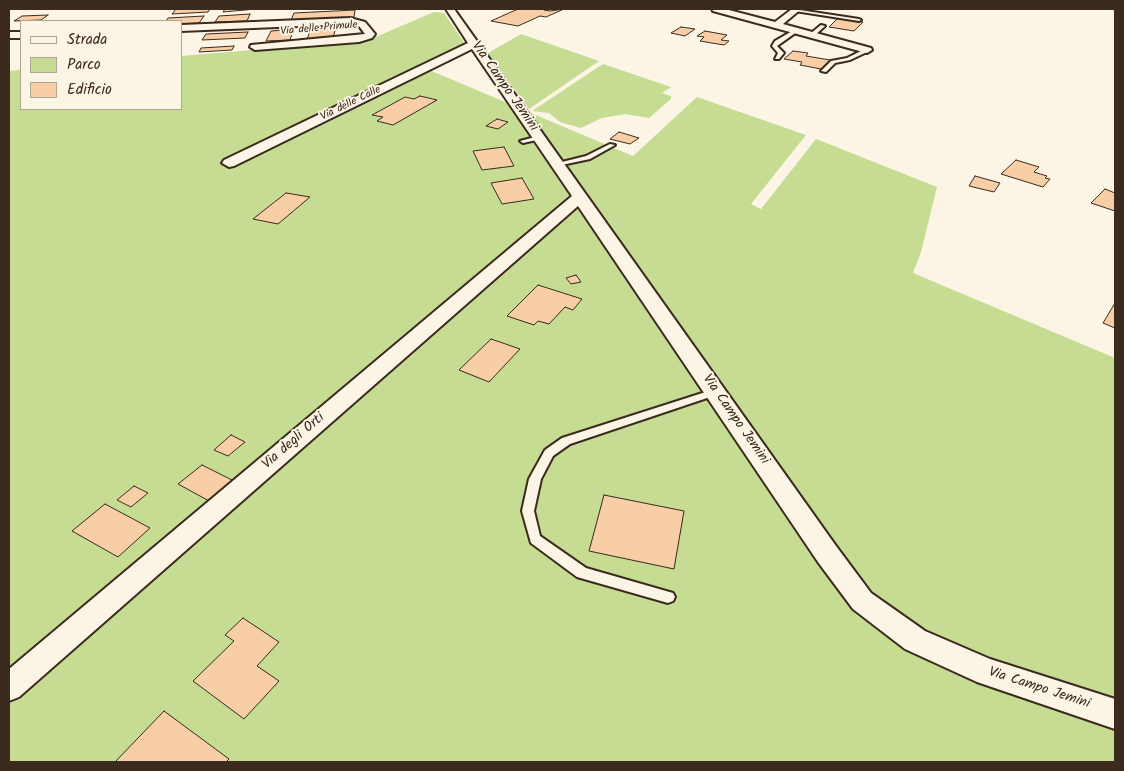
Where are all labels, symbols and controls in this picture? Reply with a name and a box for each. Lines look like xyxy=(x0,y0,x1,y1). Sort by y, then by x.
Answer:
street label: Via delle Primule xyxy=(280,19,358,39)
legend xyxy=(20,20,182,110)
text: Strada xyxy=(67,28,107,52)
street label: Via Campo Jemini xyxy=(467,39,541,135)
text: Parco xyxy=(67,53,101,77)
text: Edificio xyxy=(67,78,112,102)
street label: Via delle Calle xyxy=(319,84,383,124)
street label: Via Campo Jemini xyxy=(698,372,772,468)
street label: Via degli Orti xyxy=(259,410,329,474)
street label: Via Campo Jemini xyxy=(986,665,1092,713)

